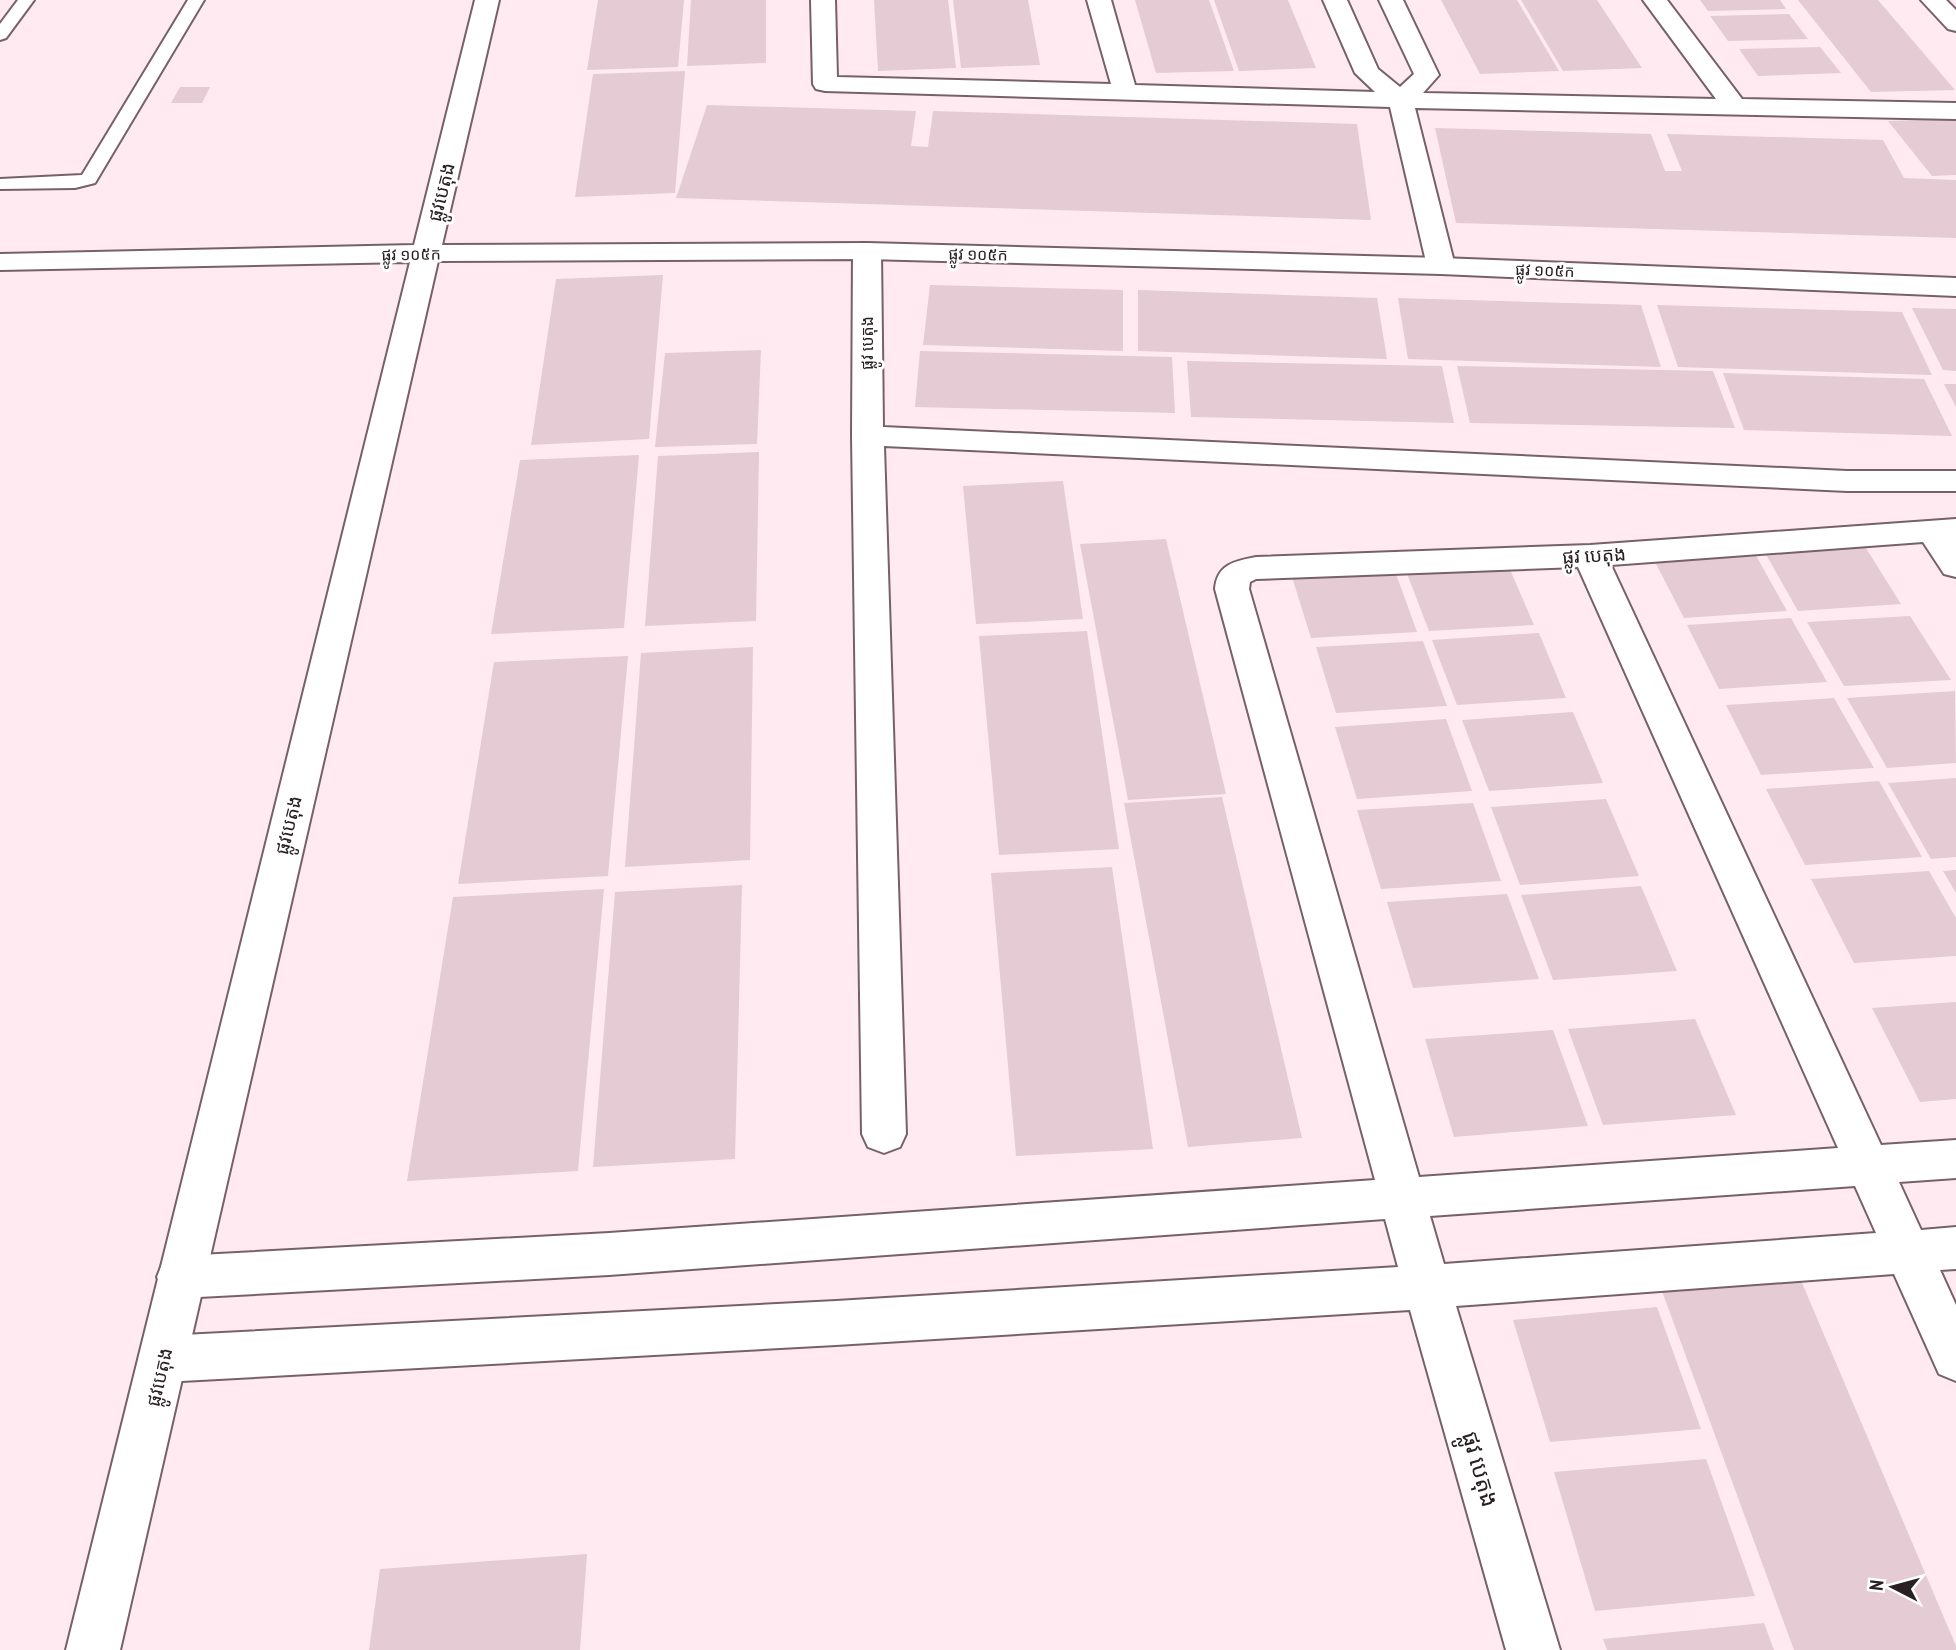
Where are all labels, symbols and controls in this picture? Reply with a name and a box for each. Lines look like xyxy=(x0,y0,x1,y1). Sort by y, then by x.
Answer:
street label: ផ្លូវបេតុង xyxy=(422,160,465,225)
street label: ផ្លូវ ១០៥ក xyxy=(381,243,441,269)
street label: ផ្លូវ ១០៥ក xyxy=(948,243,1008,269)
street label: ផ្លូវ ១០៥ក xyxy=(1515,259,1575,286)
street label: ផ្លូវ បេតុង xyxy=(857,316,882,370)
street label: ផ្លូវ បេតុង xyxy=(1561,541,1627,574)
street label: ផ្លូវបេតុង xyxy=(269,793,312,858)
street label: ផ្លូវបេតុង xyxy=(141,1345,183,1410)
street label: ផ្លូវ បេតុង xyxy=(1448,1428,1505,1512)
north arrow xyxy=(1858,1552,1928,1622)
text: N xyxy=(1864,1579,1889,1592)

